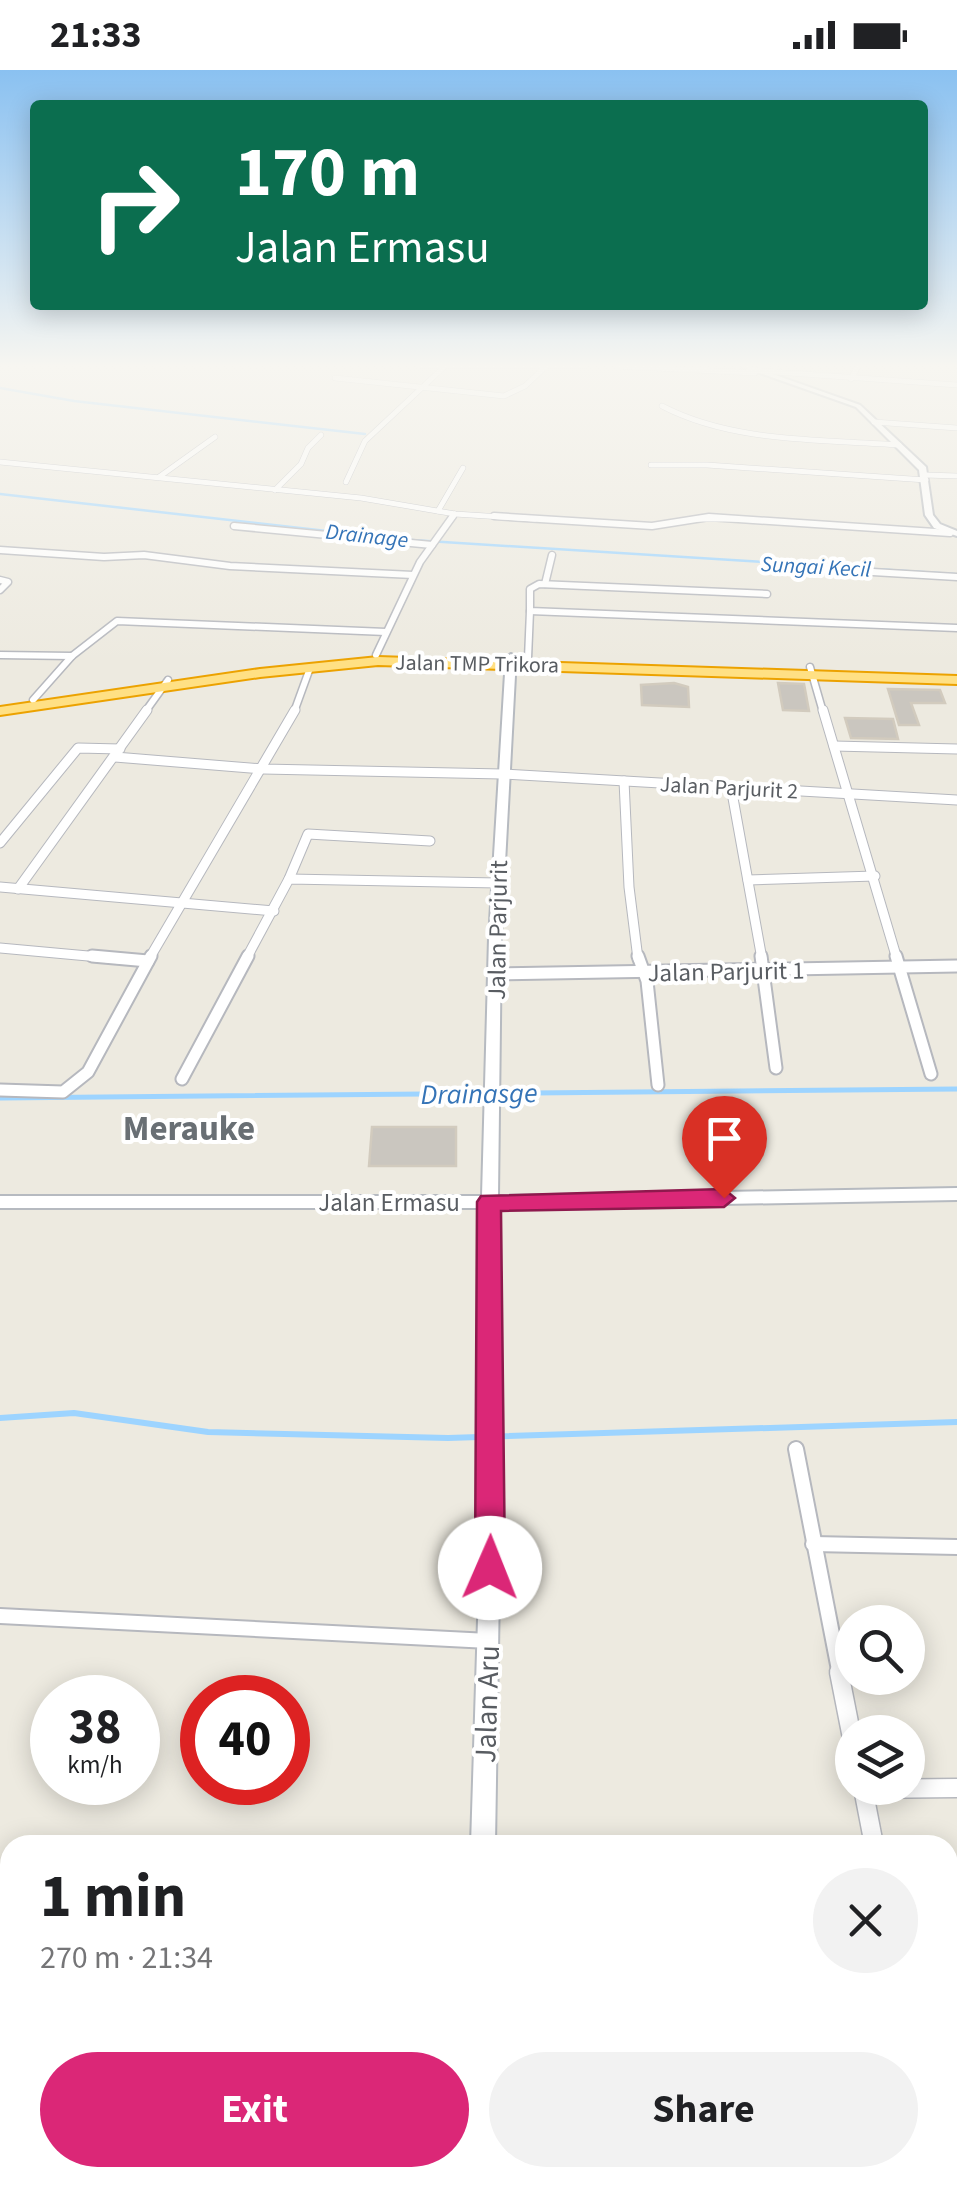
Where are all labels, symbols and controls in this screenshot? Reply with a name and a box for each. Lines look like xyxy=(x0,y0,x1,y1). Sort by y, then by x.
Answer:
text: 21:33 xyxy=(50,8,142,62)
text: 170 m xyxy=(235,123,420,223)
icon: right xyxy=(70,140,200,270)
text: Jalan Ermasu xyxy=(235,216,490,280)
water label: Drainage xyxy=(324,516,410,556)
water label: Sungai Kecil xyxy=(760,548,872,586)
street label: Jalan TMP Trikora xyxy=(395,647,559,681)
street label: Jalan Parjurit 2 xyxy=(659,768,799,808)
street label: Jalan Parjurit xyxy=(479,859,517,1000)
street label: Jalan Parjurit 1 xyxy=(647,953,805,991)
water label: Drainasge xyxy=(420,1073,538,1115)
pin xyxy=(682,1096,767,1199)
district label: Merauke xyxy=(123,1104,255,1154)
icon: arrive xyxy=(697,1111,752,1166)
street label: Jalan Ermasu xyxy=(318,1185,460,1221)
position arrow xyxy=(438,1516,542,1620)
map controls xyxy=(835,1605,925,1805)
button: search xyxy=(835,1605,925,1695)
street label: Jalan Aru xyxy=(464,1644,511,1764)
speed limit sign: 40 xyxy=(180,1675,310,1805)
text: 38 xyxy=(69,1692,121,1763)
button: layers xyxy=(835,1715,925,1805)
text: km/h xyxy=(67,1747,123,1783)
text: 1 min xyxy=(40,1855,186,1940)
button: close xyxy=(813,1868,918,1973)
text: 270 m · 21:34 xyxy=(40,1935,213,1981)
button: Exit xyxy=(40,2052,469,2167)
button: Share xyxy=(489,2052,918,2167)

